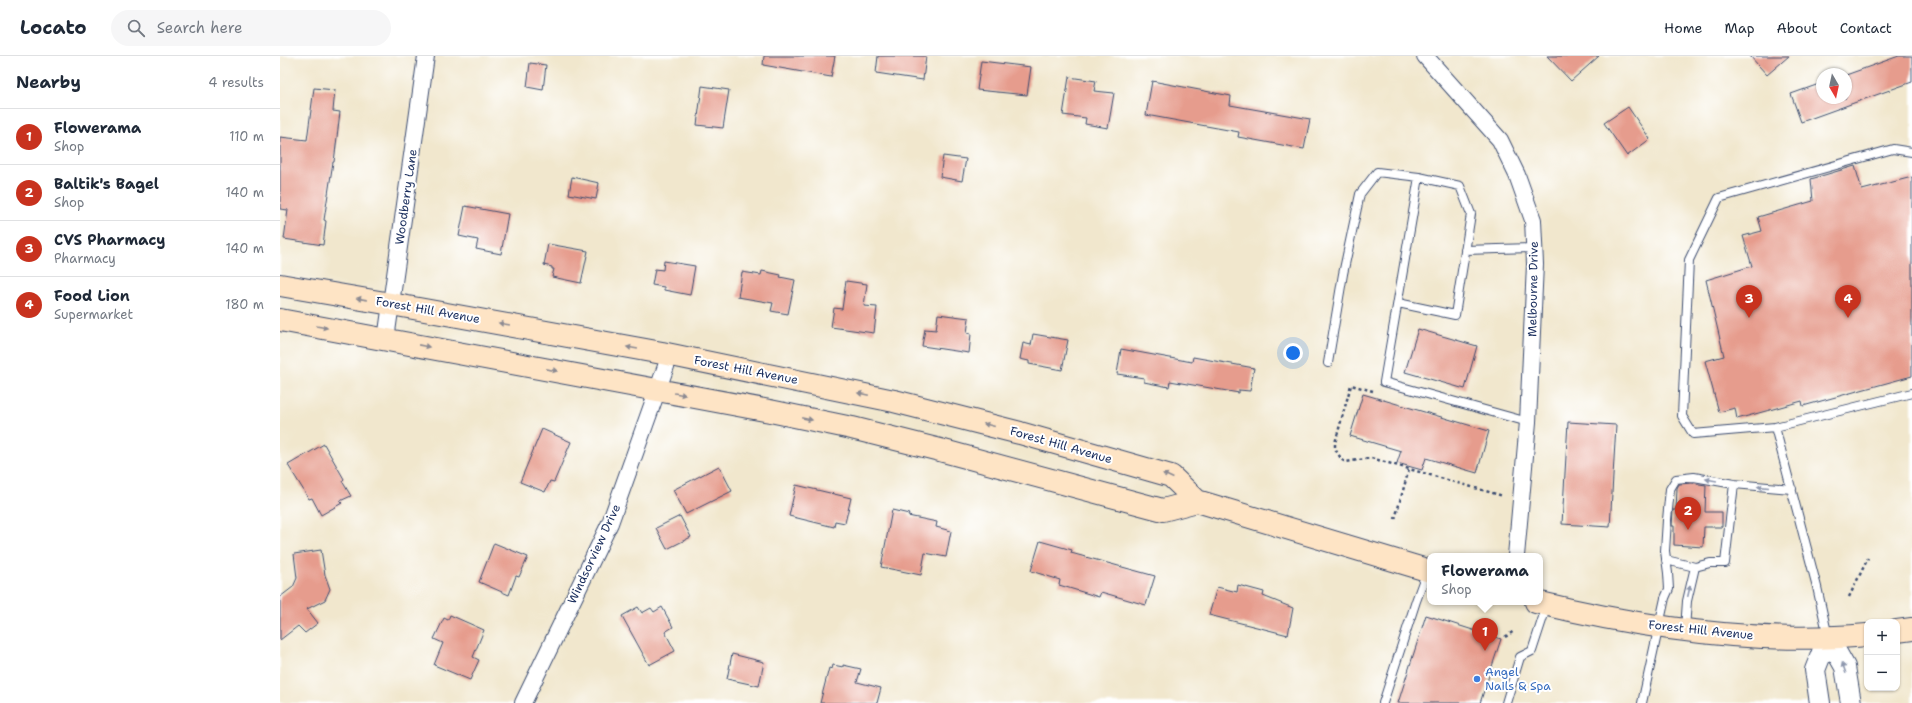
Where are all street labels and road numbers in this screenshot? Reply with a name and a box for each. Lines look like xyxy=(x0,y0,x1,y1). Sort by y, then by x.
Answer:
street label: Woodberry Lane xyxy=(391,148,421,246)
street label: Melbourne Drive xyxy=(1524,241,1542,337)
street label: Forest Hill Avenue xyxy=(375,293,482,327)
street label: Forest Hill Avenue xyxy=(693,352,800,388)
street label: Forest Hill Avenue xyxy=(1008,423,1114,467)
street label: Windsorview Drive xyxy=(564,501,624,606)
street label: Forest Hill Avenue xyxy=(1648,617,1755,643)

